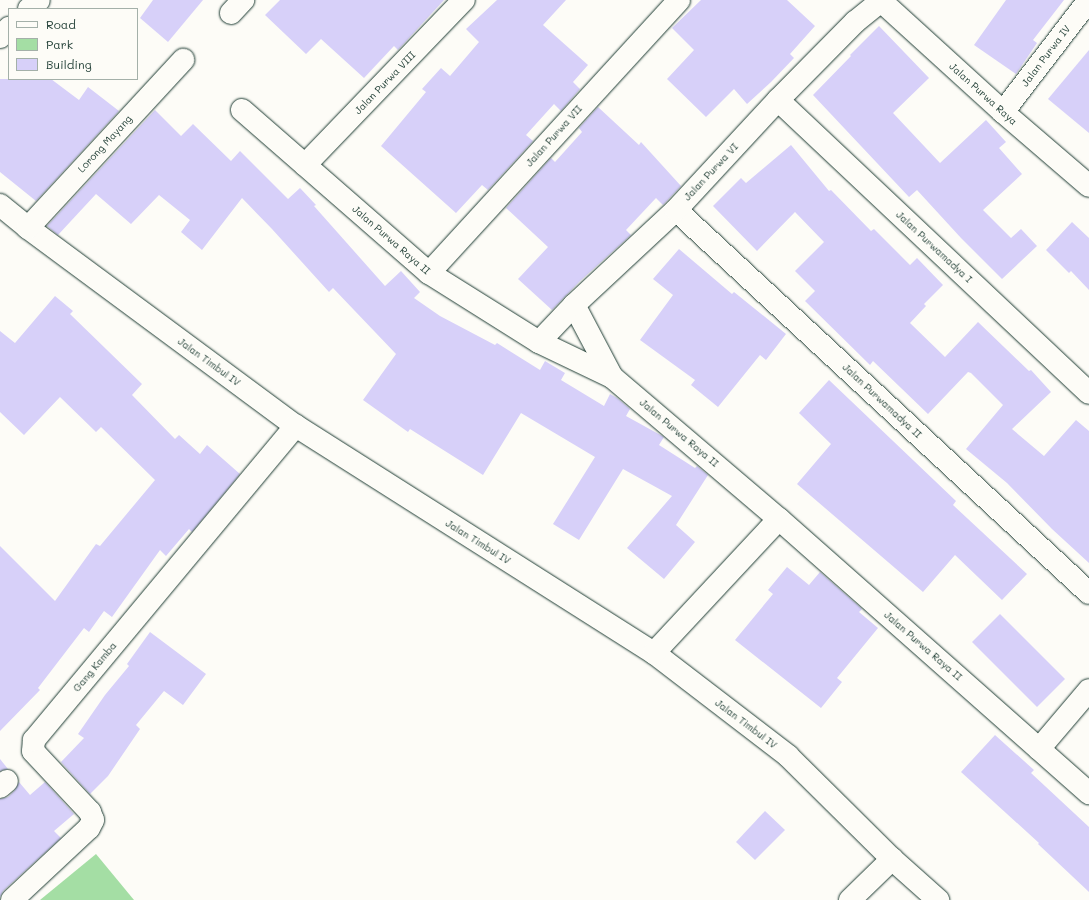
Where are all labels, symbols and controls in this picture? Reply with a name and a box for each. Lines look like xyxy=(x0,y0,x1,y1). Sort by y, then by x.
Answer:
legend xyxy=(8,8,138,80)
text: Road xyxy=(46,16,76,32)
street label: Jalan Purwa IV xyxy=(1019,23,1073,89)
text: Park xyxy=(46,36,73,52)
street label: Jalan Purwa VIII xyxy=(352,49,418,117)
text: Building xyxy=(46,56,92,72)
street label: Jalan Purwa Raya xyxy=(947,60,1019,128)
street label: Jalan Purwa VII xyxy=(523,103,585,169)
street label: Lorong Mayang xyxy=(75,113,135,175)
street label: Jalan Purwa VI xyxy=(681,141,741,203)
street label: Jalan Purwa Raya II xyxy=(350,203,432,277)
street label: Jalan Purwamadya I xyxy=(894,209,974,285)
street label: Jalan Timbul IV xyxy=(175,335,243,389)
street label: Jalan Purwamadya II xyxy=(840,361,924,441)
street label: Jalan Purwa Raya II xyxy=(637,397,721,469)
street label: Jalan Timbul IV xyxy=(443,517,513,567)
street label: Jalan Purwa Raya II xyxy=(882,609,964,683)
street label: Gang Kamba xyxy=(71,640,119,694)
street label: Jalan Timbul IV xyxy=(713,697,779,751)

